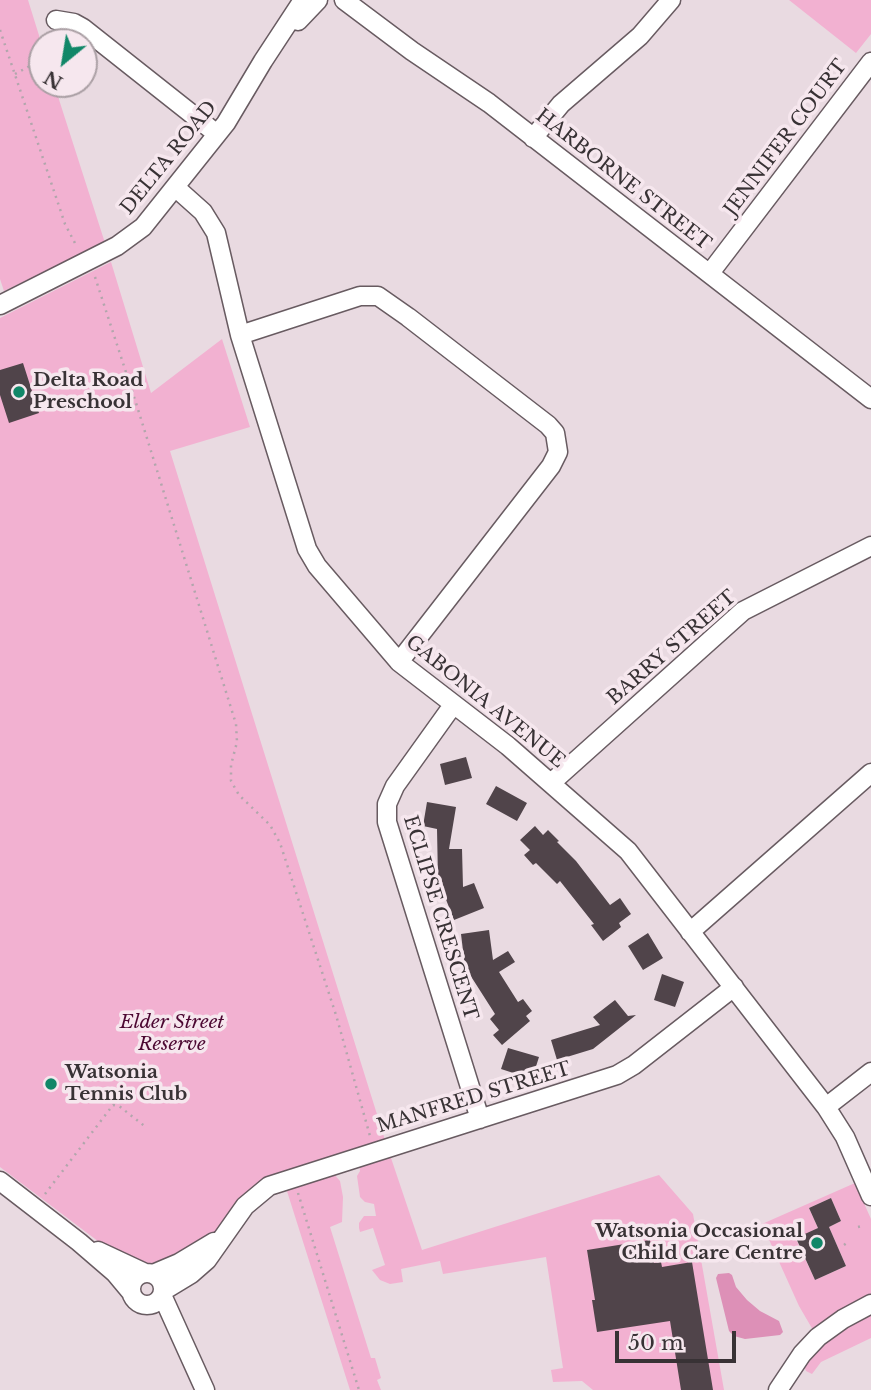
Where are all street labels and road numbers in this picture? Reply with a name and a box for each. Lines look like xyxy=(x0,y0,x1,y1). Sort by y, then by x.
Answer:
street label: JENNIFER COURT xyxy=(720,55,852,221)
street label: DELTA ROAD xyxy=(116,97,222,219)
street label: HARBORNE STREET xyxy=(531,105,715,255)
street label: BARRY STREET xyxy=(603,586,741,710)
street label: GABONIA AVENUE xyxy=(401,631,569,773)
street label: ECLIPSE CRESCENT xyxy=(398,813,482,1023)
street label: MANFRED STREET xyxy=(374,1058,574,1138)

